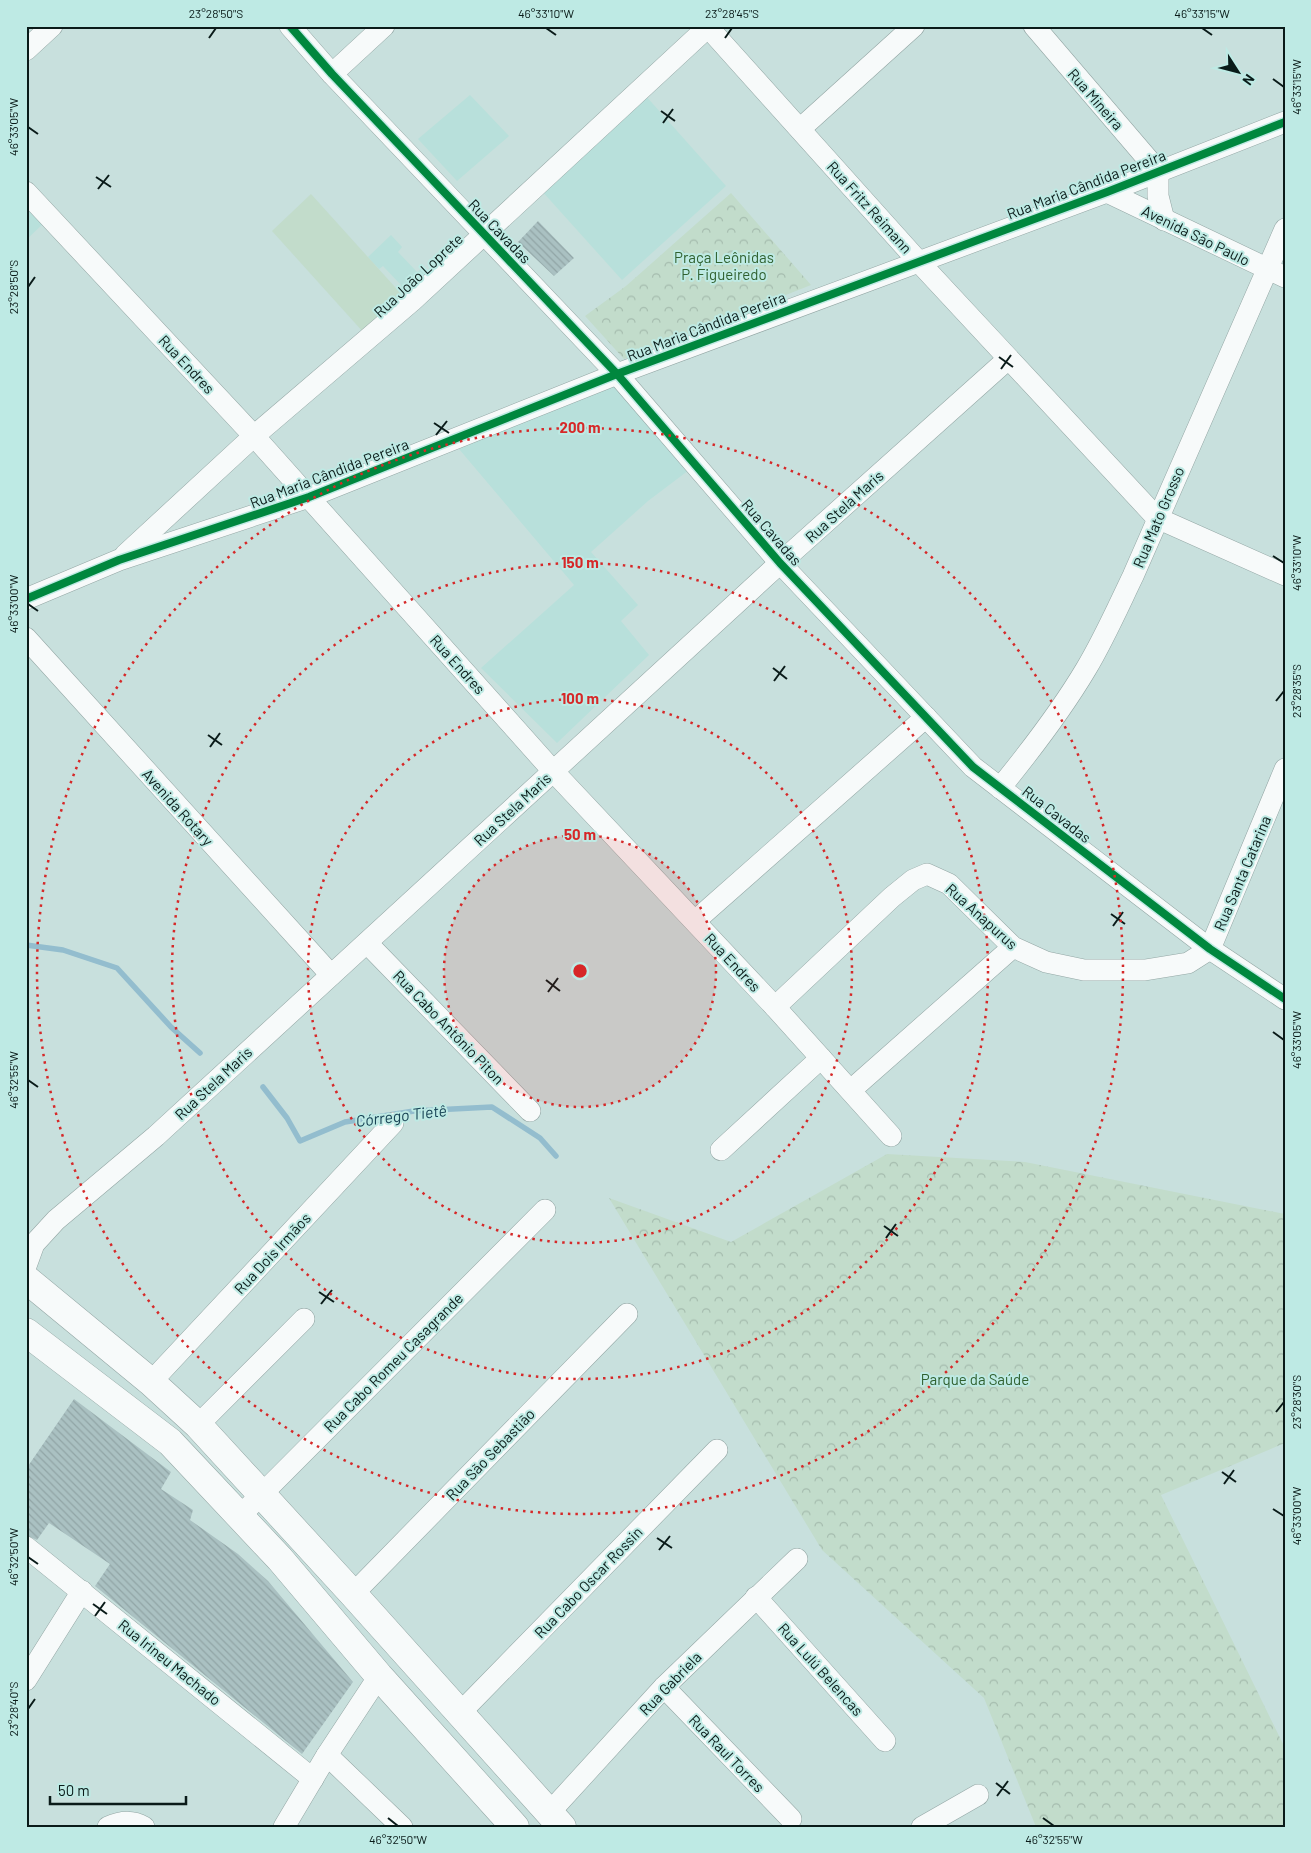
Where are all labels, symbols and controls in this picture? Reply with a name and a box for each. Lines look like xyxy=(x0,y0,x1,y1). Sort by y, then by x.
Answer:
text: 23°28'50"S xyxy=(189,6,243,20)
text: 46°33'10"W xyxy=(518,6,574,20)
text: 23°28'45"S xyxy=(705,6,759,20)
text: 46°33'15"W xyxy=(1174,6,1230,20)
north arrow xyxy=(1214,48,1264,98)
text: 46°33'15"W xyxy=(1289,59,1303,115)
street label: Rua Mineira xyxy=(1064,65,1128,133)
text: N xyxy=(1239,71,1259,89)
text: 46°33'05"W xyxy=(6,98,20,156)
street label: Rua Maria Cândida Pereira xyxy=(1004,145,1168,223)
street label: Rua Fritz Reimann xyxy=(824,157,916,257)
street label: Rua Cavadas xyxy=(465,195,535,267)
street label: Avenida São Paulo xyxy=(1139,201,1253,269)
street label: Rua João Loprete xyxy=(370,229,466,321)
park label: Praça Leônidas P. Figueiredo xyxy=(674,248,774,283)
text: 23°28'50"S xyxy=(6,260,20,314)
street label: Rua Maria Cândida Pereira xyxy=(624,287,788,365)
street label: Rua Endres xyxy=(155,331,219,397)
text: 200 m xyxy=(559,418,601,436)
street label: Rua Maria Cândida Pereira xyxy=(247,434,411,512)
street label: Rua Mato Grosso xyxy=(1129,464,1187,570)
street label: Rua Stela Maris xyxy=(801,466,887,546)
street label: Rua Cavadas xyxy=(738,495,806,569)
text: 46°33'10"W xyxy=(1289,535,1303,591)
text: 150 m xyxy=(561,553,599,571)
text: 46°33'00"W xyxy=(6,574,20,633)
street label: Rua Endres xyxy=(427,631,489,697)
text: 23°28'35"S xyxy=(1289,664,1303,718)
text: 100 m xyxy=(561,689,599,707)
street label: Avenida Rotary xyxy=(139,765,217,849)
street label: Rua Stela Maris xyxy=(470,769,554,849)
street label: Rua Cavadas xyxy=(1019,782,1095,846)
street label: Rua Santa Catarina xyxy=(1210,813,1274,933)
text: 50 m xyxy=(564,825,596,843)
street label: Rua Anapurus xyxy=(943,879,1021,953)
street label: Rua Endres xyxy=(701,929,765,995)
centre of rings xyxy=(571,962,589,980)
street label: Rua Cabo Antônio Piton xyxy=(390,966,508,1088)
text: 46°33'05"W xyxy=(1289,1011,1303,1069)
street label: Rua Stela Maris xyxy=(171,1043,255,1123)
text: 46°32'55"W xyxy=(6,1051,20,1109)
water label: Córrego Tietê xyxy=(354,1100,448,1130)
street label: Rua Dois Irmãos xyxy=(230,1209,314,1297)
street label: Rua Cabo Romeu Casagrande xyxy=(320,1289,466,1435)
park label: Parque da Saúde xyxy=(921,1370,1029,1388)
text: 23°28'30"S xyxy=(1289,1375,1303,1429)
street label: Rua São Sebastião xyxy=(442,1405,538,1503)
text: 46°33'00"W xyxy=(1289,1486,1303,1545)
street label: Rua Cabo Oscar Rossin xyxy=(530,1523,646,1641)
text: 46°32'50"W xyxy=(6,1527,20,1586)
street label: Rua Irineu Machado xyxy=(115,1615,225,1709)
street label: Rua Lulú Belencas xyxy=(775,1619,867,1719)
street label: Rua Gabriela xyxy=(635,1648,705,1718)
text: 23°28'40"S xyxy=(6,1682,20,1736)
street label: Rua Raul Torres xyxy=(686,1710,768,1796)
scale bar xyxy=(50,1773,186,1805)
text: 50 m xyxy=(58,1781,90,1799)
text: 46°32'50"W xyxy=(369,1832,428,1846)
text: 46°32'55"W xyxy=(1025,1832,1083,1846)

